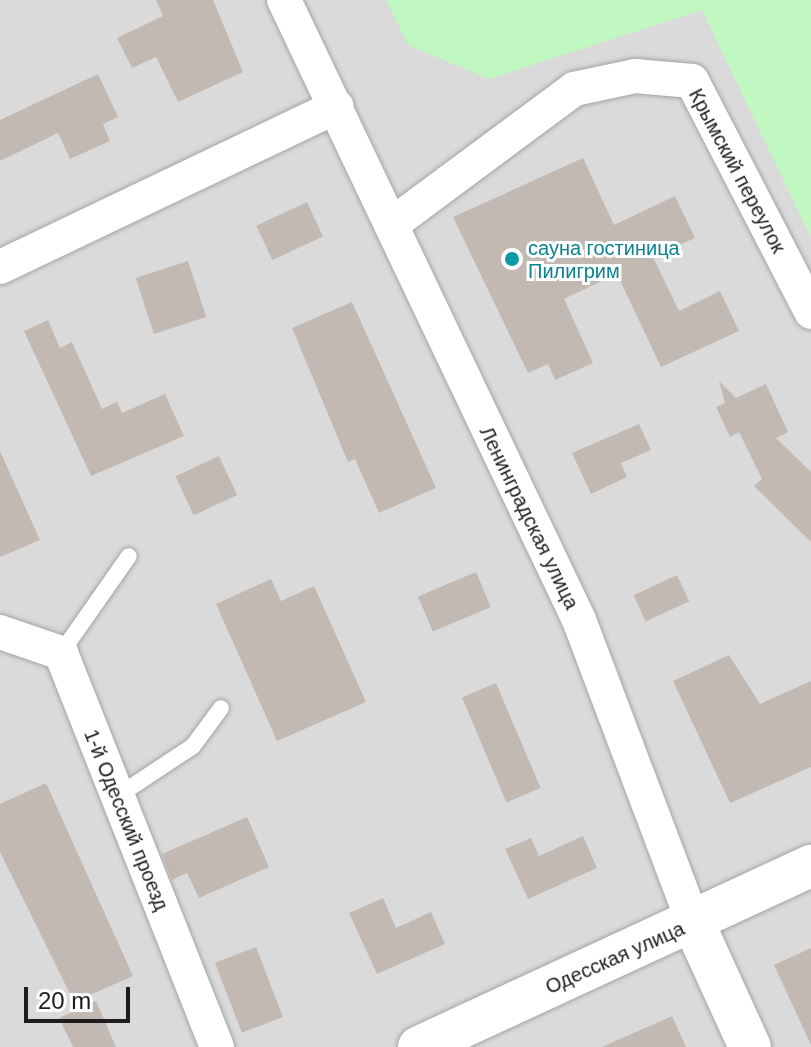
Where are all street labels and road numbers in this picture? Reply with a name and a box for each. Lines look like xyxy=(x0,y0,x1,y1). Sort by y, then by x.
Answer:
street label: Крымский переулок xyxy=(683,85,791,257)
street label: Ленинградская улица xyxy=(474,423,584,613)
street label: 1-й Одесский проезд xyxy=(79,726,173,914)
street label: Одесская улица xyxy=(542,917,688,999)

